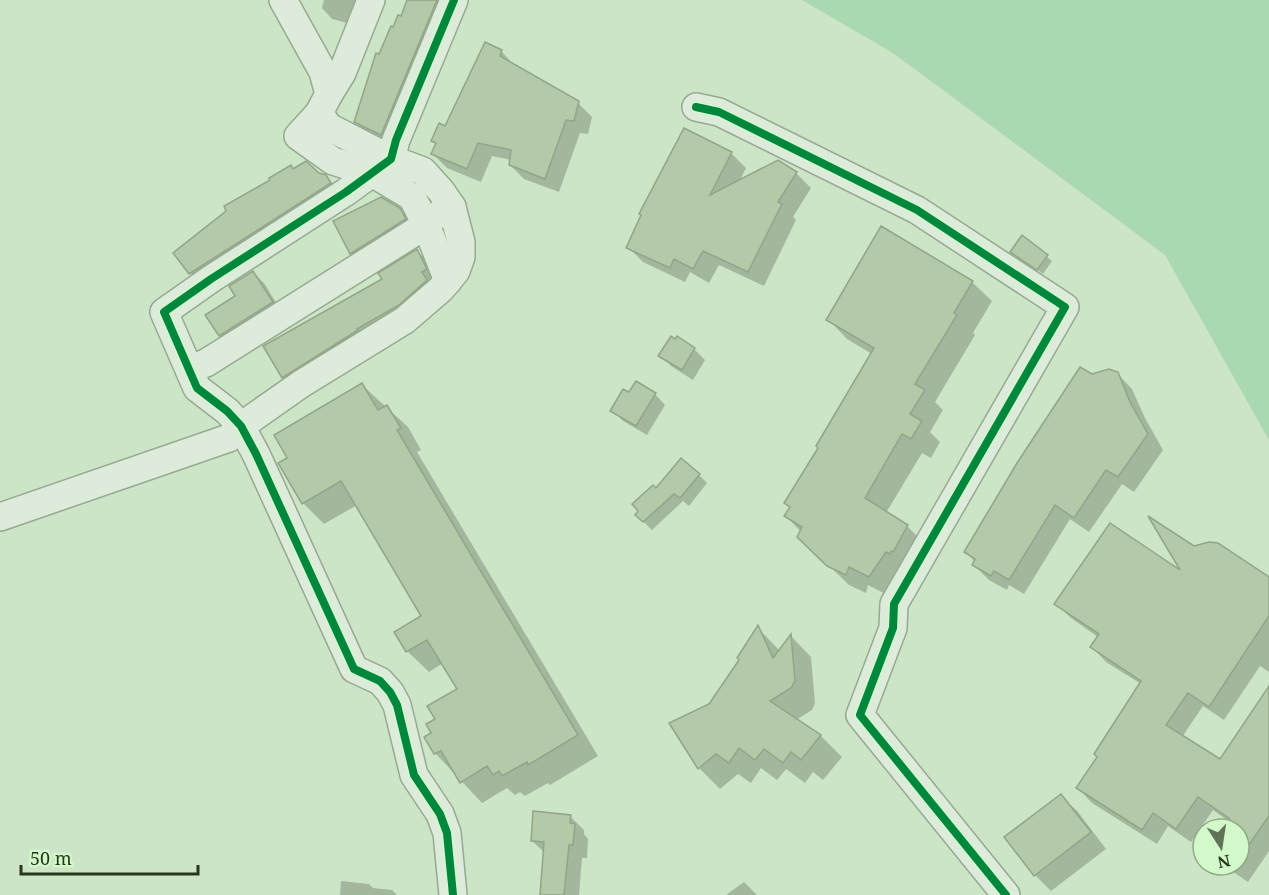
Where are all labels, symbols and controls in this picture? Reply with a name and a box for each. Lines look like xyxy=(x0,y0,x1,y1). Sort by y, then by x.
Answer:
north arrow xyxy=(1191,817,1251,877)
scale bar xyxy=(21,838,198,876)
text: 50 m xyxy=(30,846,72,870)
text: N xyxy=(1215,850,1233,874)

